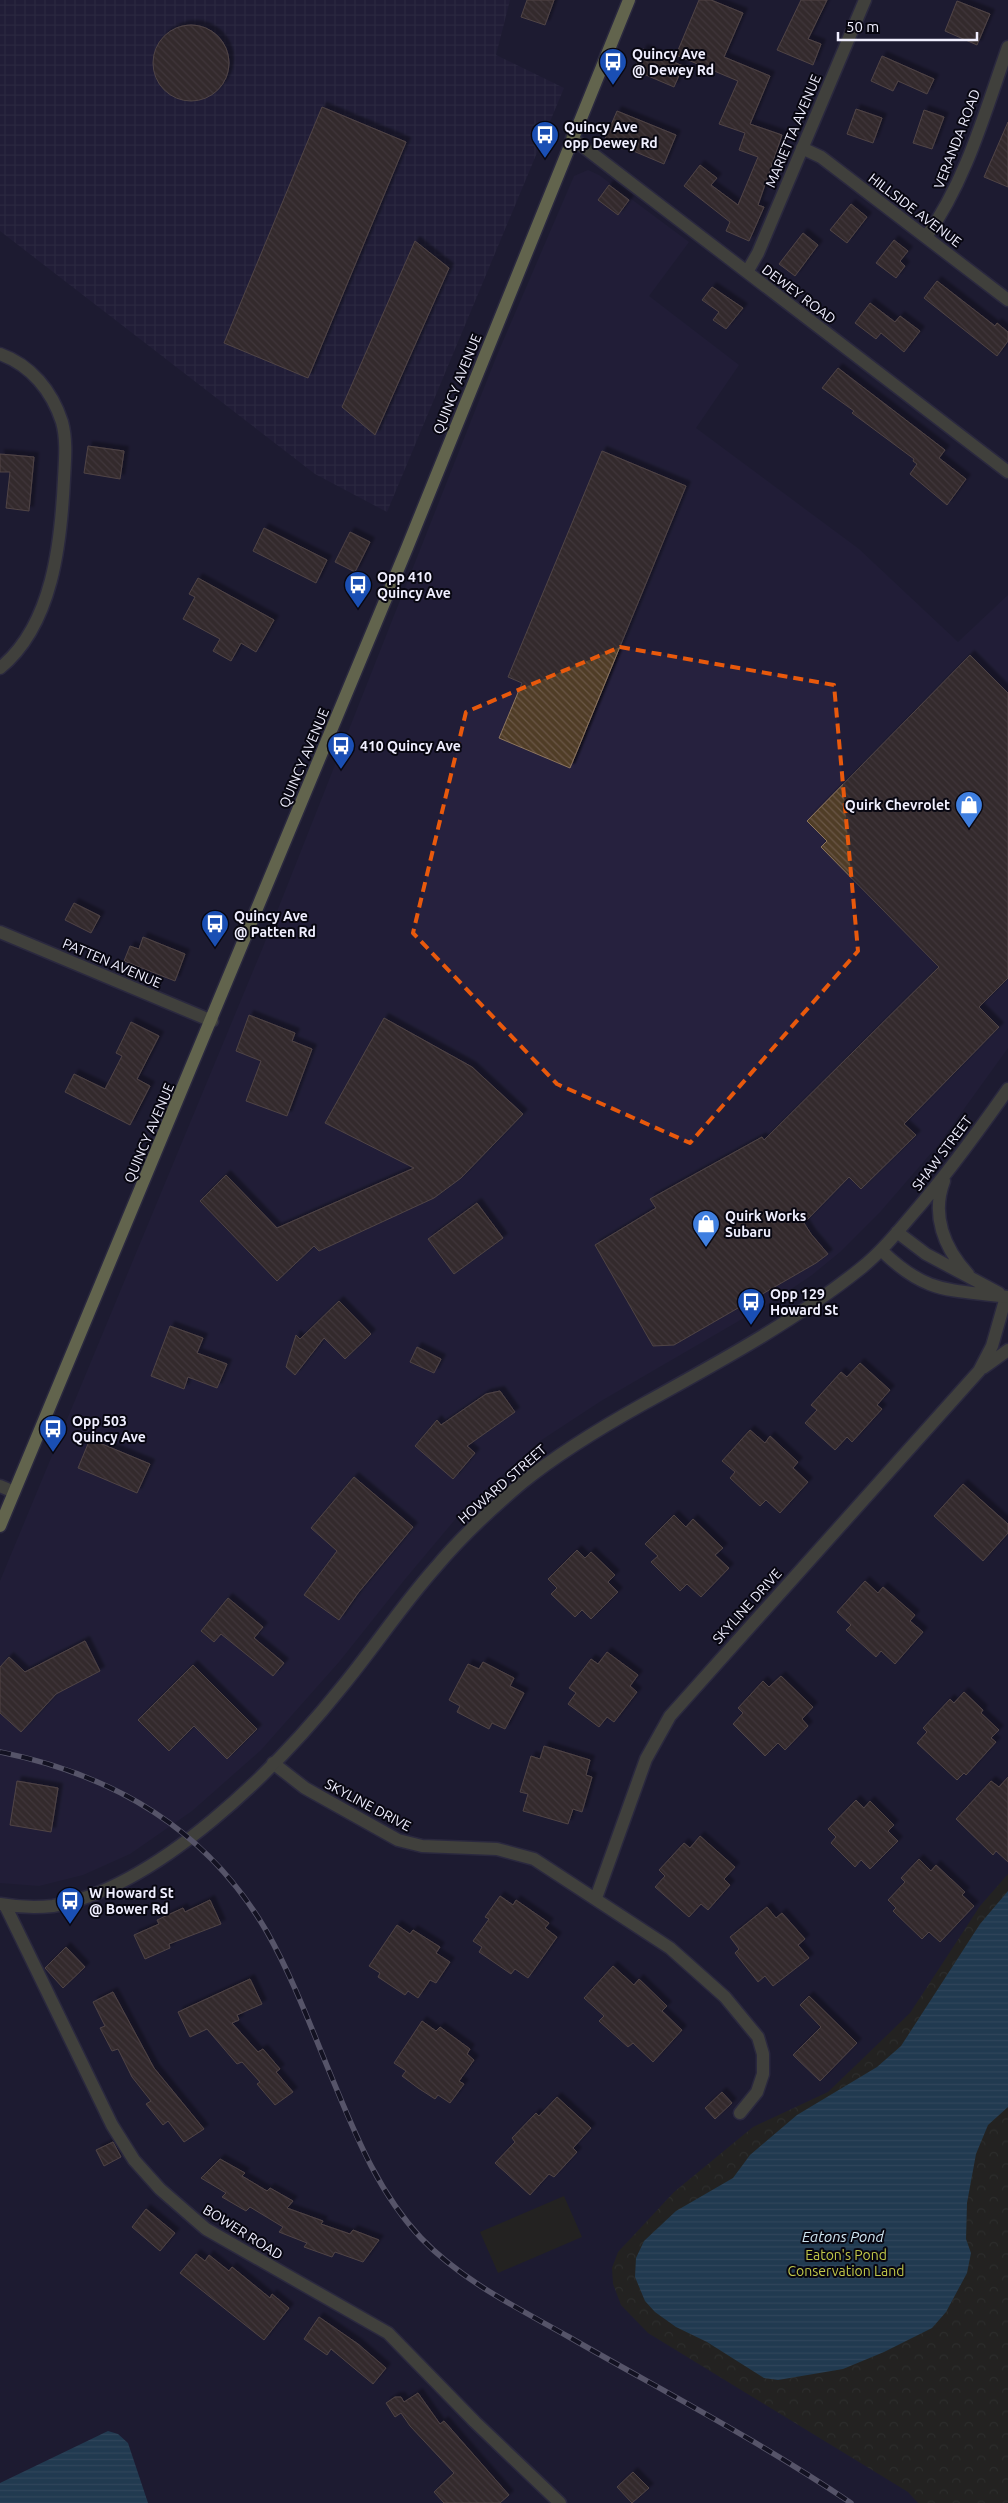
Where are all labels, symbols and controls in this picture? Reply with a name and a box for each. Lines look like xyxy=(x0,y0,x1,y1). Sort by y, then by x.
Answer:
scale bar xyxy=(838,10,977,42)
text: 50 m xyxy=(846,18,879,35)
place label: Quincy Ave @ Dewey Rd xyxy=(632,46,714,78)
bus stop icon: Quincy Ave @ Dewey Rd xyxy=(598,47,628,86)
street label: MARIETTA AVENUE xyxy=(762,72,824,190)
street label: VERANDA ROAD xyxy=(931,87,983,191)
place label: Quincy Ave opp Dewey Rd xyxy=(564,119,658,151)
bus stop icon: Quincy Ave opp Dewey Rd xyxy=(530,120,560,159)
street label: HILLSIDE AVENUE xyxy=(865,170,965,250)
street label: DEWEY ROAD xyxy=(759,261,839,327)
street label: QUINCY AVENUE xyxy=(430,331,484,436)
place label: Opp 410 Quincy Ave xyxy=(377,569,451,601)
bus stop icon: Opp 410 Quincy Ave xyxy=(343,570,373,609)
street label: QUINCY AVENUE xyxy=(276,706,332,810)
bus stop icon: 410 Quincy Ave xyxy=(326,731,356,770)
place label: 410 Quincy Ave xyxy=(360,738,461,754)
shop icon: Quirk Chevrolet xyxy=(954,790,984,829)
place label: Quirk Chevrolet xyxy=(845,797,950,813)
place label: Quincy Ave @ Patten Rd xyxy=(234,908,316,940)
bus stop icon: Quincy Ave @ Patten Rd xyxy=(200,909,230,948)
street label: PATTEN AVENUE xyxy=(60,935,164,991)
street label: QUINCY AVENUE xyxy=(121,1081,177,1185)
street label: SHAW STREET xyxy=(909,1112,975,1194)
place label: Quirk Works Subaru xyxy=(725,1208,807,1240)
shop icon: Quirk Works Subaru xyxy=(691,1209,721,1248)
place label: Opp 129 Howard St xyxy=(770,1286,838,1318)
bus stop icon: Opp 129 Howard St xyxy=(736,1287,766,1326)
place label: Opp 503 Quincy Ave xyxy=(72,1413,146,1445)
bus stop icon: Opp 503 Quincy Ave xyxy=(38,1414,68,1453)
street label: HOWARD STREET xyxy=(455,1441,550,1527)
street label: SKYLINE DRIVE xyxy=(709,1565,785,1647)
street label: SKYLINE DRIVE xyxy=(322,1776,414,1834)
place label: W Howard St @ Bower Rd xyxy=(89,1885,174,1917)
bus stop icon: W Howard St @ Bower Rd xyxy=(55,1886,85,1925)
street label: BOWER ROAD xyxy=(200,2201,286,2263)
water label: Eatons Pond xyxy=(802,2228,885,2245)
park label: Eaton's Pond Conservation Land xyxy=(788,2247,905,2279)

